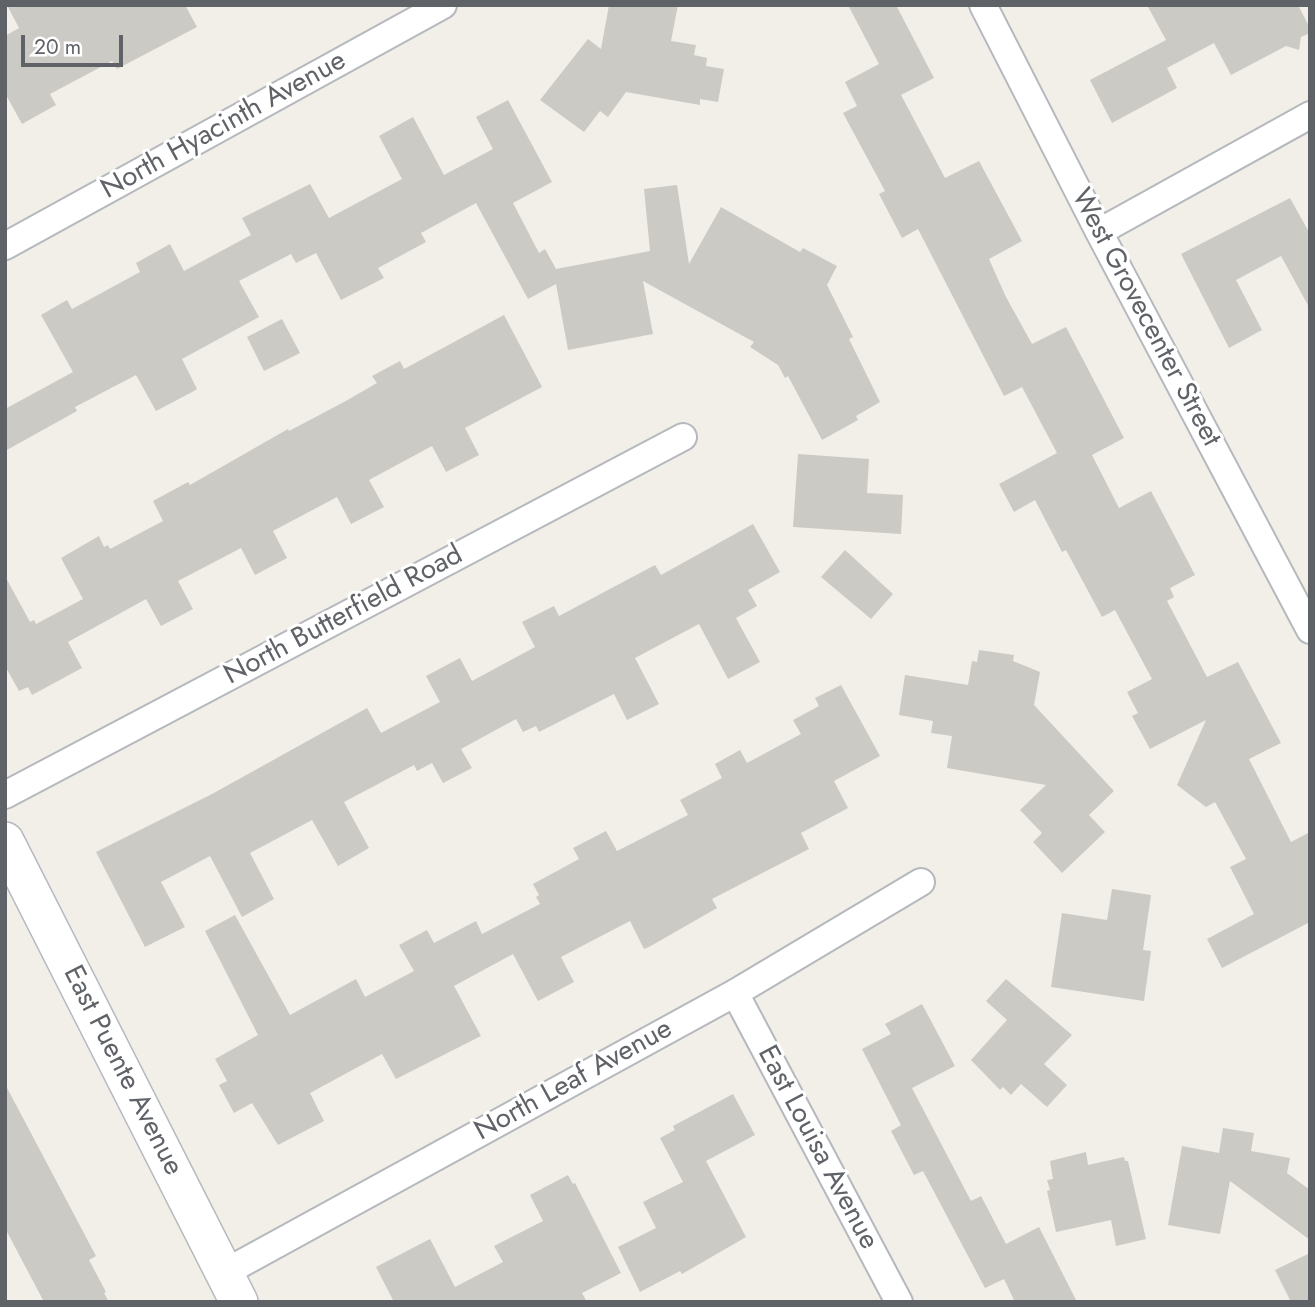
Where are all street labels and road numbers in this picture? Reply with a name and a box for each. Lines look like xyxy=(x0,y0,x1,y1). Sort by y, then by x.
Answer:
street label: North Hyacinth Avenue xyxy=(96,45,352,207)
street label: West Grovecenter Street xyxy=(1063,183,1227,453)
street label: North Butterfield Road xyxy=(219,539,469,693)
street label: East Puente Avenue xyxy=(55,961,189,1181)
street label: North Leaf Avenue xyxy=(469,1013,679,1149)
street label: East Louisa Avenue xyxy=(749,1041,885,1255)

